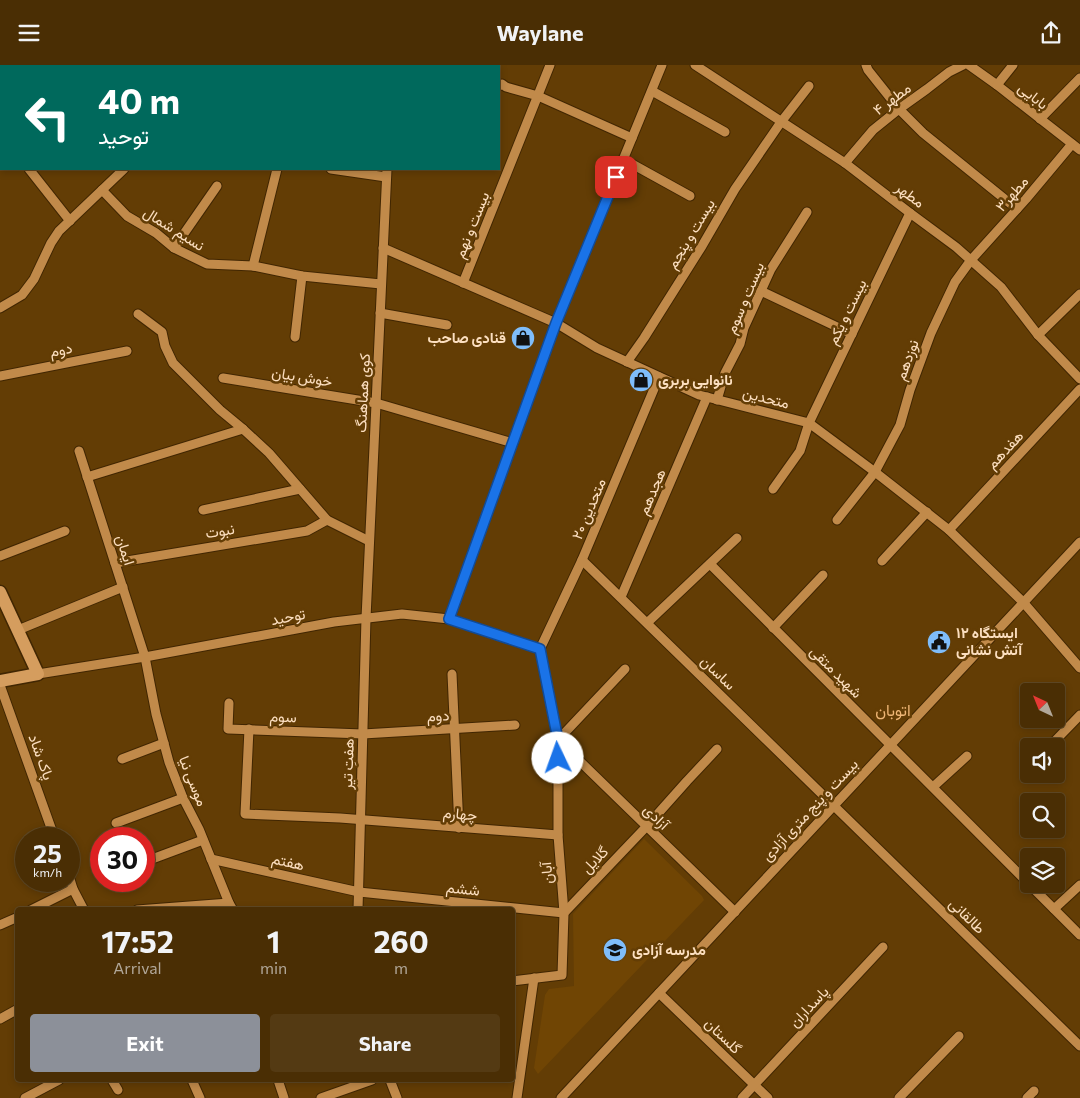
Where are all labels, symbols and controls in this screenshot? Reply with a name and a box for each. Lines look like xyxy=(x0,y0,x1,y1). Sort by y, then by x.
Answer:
icon: menu xyxy=(15,19,43,47)
text: Waylane xyxy=(496,19,584,46)
icon: share xyxy=(1037,19,1065,47)
text: 40 m xyxy=(98,78,180,121)
street label: مطهر ۴ xyxy=(869,78,915,119)
street label: بابایی xyxy=(1014,78,1052,114)
icon: left xyxy=(15,85,80,150)
text: توحید xyxy=(98,122,149,149)
pin xyxy=(595,156,637,198)
icon: arrive xyxy=(602,163,630,191)
street label: مطهر۳ xyxy=(991,172,1032,215)
street label: مطهر xyxy=(891,177,929,212)
street label: بیست و نهم xyxy=(450,189,494,261)
street label: بیست و پنجم xyxy=(662,195,720,273)
street label: نسیم شمال xyxy=(140,202,208,256)
street label: بیست و سوم xyxy=(721,259,769,337)
street label: بیست و یکم xyxy=(823,276,871,348)
shop icon: قنادی صاحب xyxy=(510,325,536,351)
place label: قنادی صاحب xyxy=(428,328,506,347)
street label: نوزدهم xyxy=(890,337,924,383)
street label: دوم xyxy=(48,338,74,362)
street label: کوی هماهنگ xyxy=(351,353,375,433)
street label: خوش بیان xyxy=(270,362,334,392)
shop icon: نانوایی بربری xyxy=(628,367,654,393)
place label: نانوایی بربری xyxy=(658,370,733,389)
street label: متحدین xyxy=(740,383,792,413)
street label: هفدهم xyxy=(982,426,1028,474)
street label: هجدهم xyxy=(633,466,671,518)
street label: متحدین ۲۰ xyxy=(567,475,611,543)
street label: نبوت xyxy=(204,519,236,542)
street label: ایمان xyxy=(112,532,139,567)
street label: توحید xyxy=(269,604,307,629)
place label: ایستگاه ۱۲ آتش نشانی xyxy=(956,623,1023,659)
public building icon: ایستگاه ۱۲ آتش نشانی xyxy=(926,629,952,655)
street label: شهید متقی xyxy=(805,641,867,703)
street label: ساسان xyxy=(697,651,740,694)
north arrow xyxy=(1020,683,1065,727)
map controls xyxy=(1020,683,1065,893)
district label: اتوبان xyxy=(875,700,911,721)
street label: دوم xyxy=(426,705,450,727)
street label: سوم xyxy=(269,707,297,727)
street label: پاک شاد xyxy=(23,731,59,783)
position arrow xyxy=(531,731,583,783)
street label: هفتِ تیر xyxy=(337,738,358,791)
button: sound xyxy=(1020,738,1065,783)
street label: موسی نیا xyxy=(174,753,212,809)
street label: بیست و پنج متری آزادی xyxy=(757,754,863,866)
button: search xyxy=(1020,793,1065,838)
street label: آزادی xyxy=(639,800,674,835)
street label: چهارم xyxy=(442,803,478,825)
speed limit sign: 30 xyxy=(90,827,155,892)
text: 25 xyxy=(33,838,62,868)
street label: گلایل xyxy=(577,842,612,877)
button: layers xyxy=(1020,848,1065,893)
street label: هفتم xyxy=(270,849,306,875)
street label: آبان xyxy=(536,860,557,885)
text: km/h xyxy=(33,865,62,879)
street label: ششم xyxy=(445,877,481,901)
street label: طالقانی xyxy=(944,894,990,938)
text: 17:52 xyxy=(101,922,174,959)
text: 1 xyxy=(267,922,280,959)
text: 260 xyxy=(373,922,429,959)
school or university icon: مدرسه آزادی xyxy=(602,937,628,963)
place label: مدرسه آزادی xyxy=(632,940,706,959)
text: Arrival xyxy=(113,958,162,977)
text: min xyxy=(260,958,287,977)
text: m xyxy=(394,958,408,977)
street label: پاسداران xyxy=(785,982,833,1032)
button: Exit xyxy=(30,1014,260,1072)
button: Share xyxy=(270,1014,500,1072)
street label: گلستان xyxy=(701,1014,746,1058)

